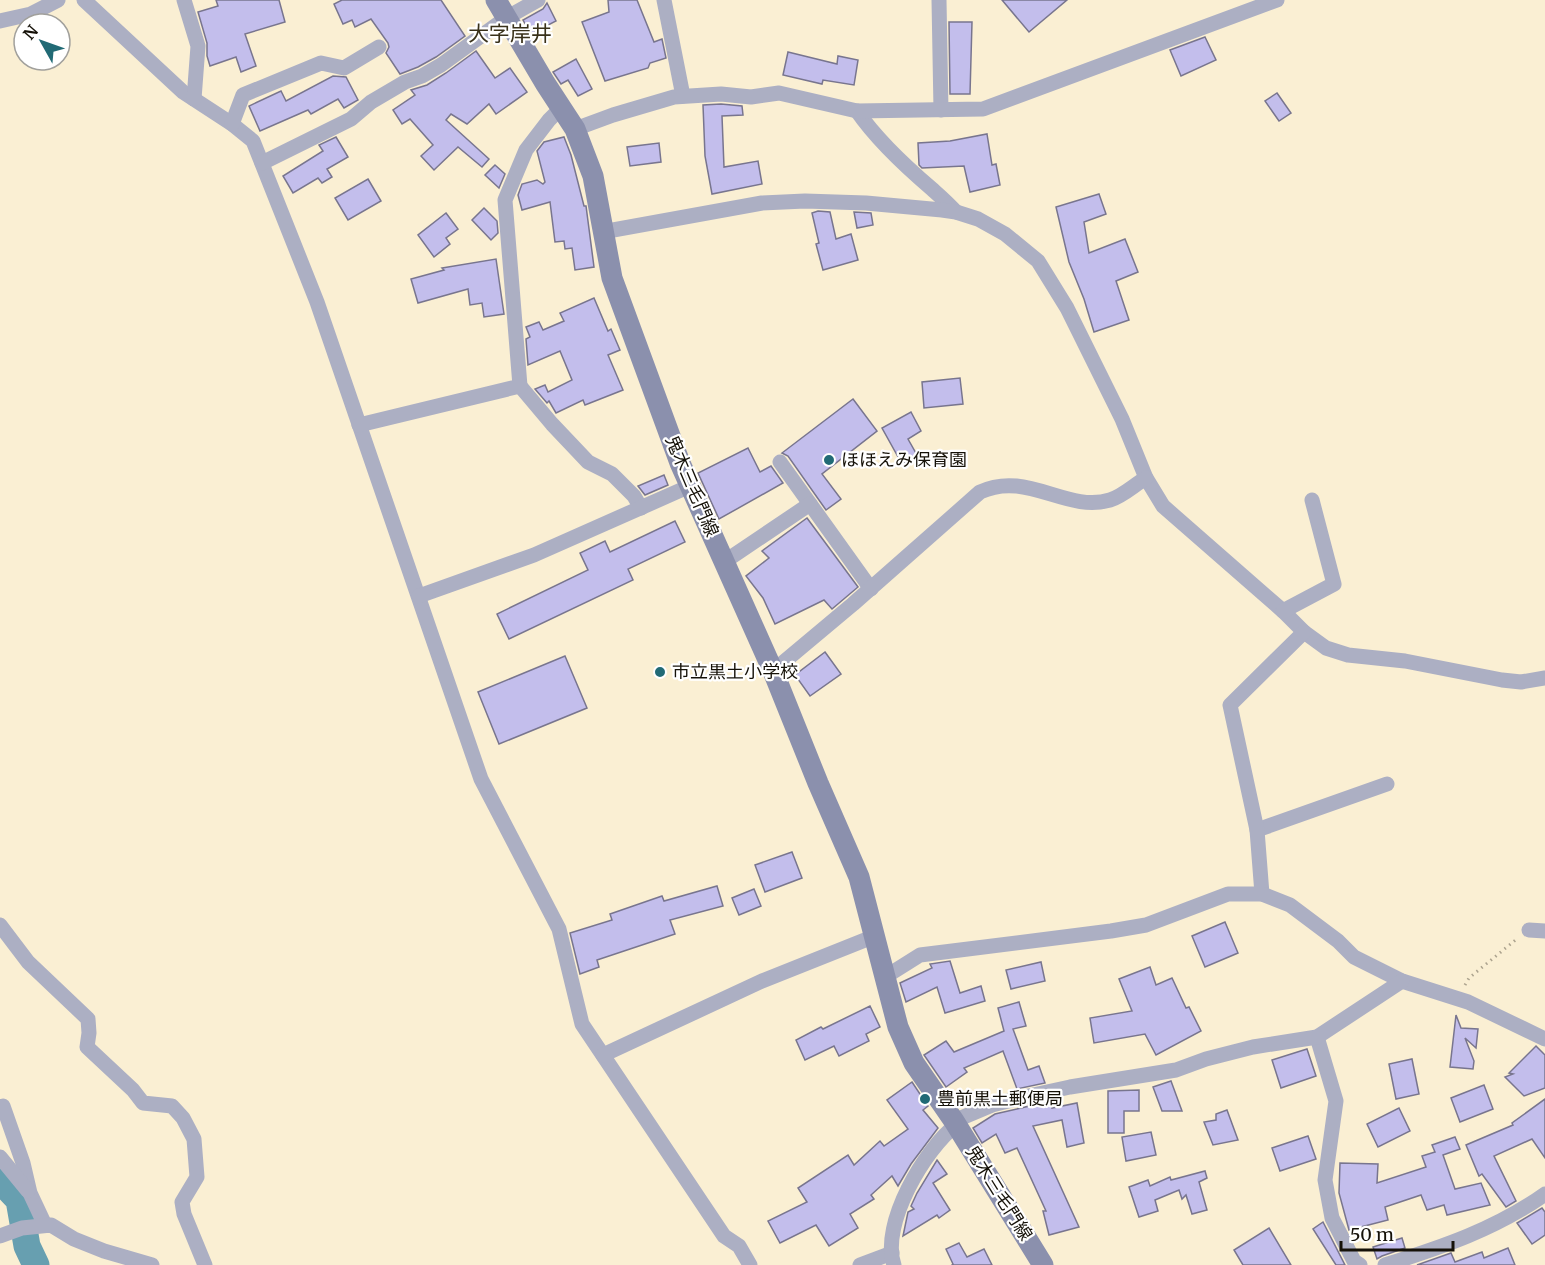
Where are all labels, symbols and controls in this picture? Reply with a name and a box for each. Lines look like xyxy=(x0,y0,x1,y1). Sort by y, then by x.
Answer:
north arrow xyxy=(12,12,72,72)
district label: 大字岸井 xyxy=(468,20,552,47)
text: N xyxy=(19,21,42,44)
street label: 鬼木三毛門線 xyxy=(661,432,724,540)
place label: ほほえみ保育園 xyxy=(841,448,967,471)
marker: ほほえみ保育園 xyxy=(822,453,836,467)
place label: 市立黒土小学校 xyxy=(672,660,798,683)
marker: 市立黒土小学校 xyxy=(653,665,667,679)
place label: 豊前黒土郵便局 xyxy=(937,1087,1063,1110)
marker: 豊前黒土郵便局 xyxy=(918,1092,932,1106)
street label: 鬼木三毛門線 xyxy=(961,1141,1038,1245)
scale bar xyxy=(1341,1214,1454,1252)
text: 50 m xyxy=(1350,1223,1394,1246)

